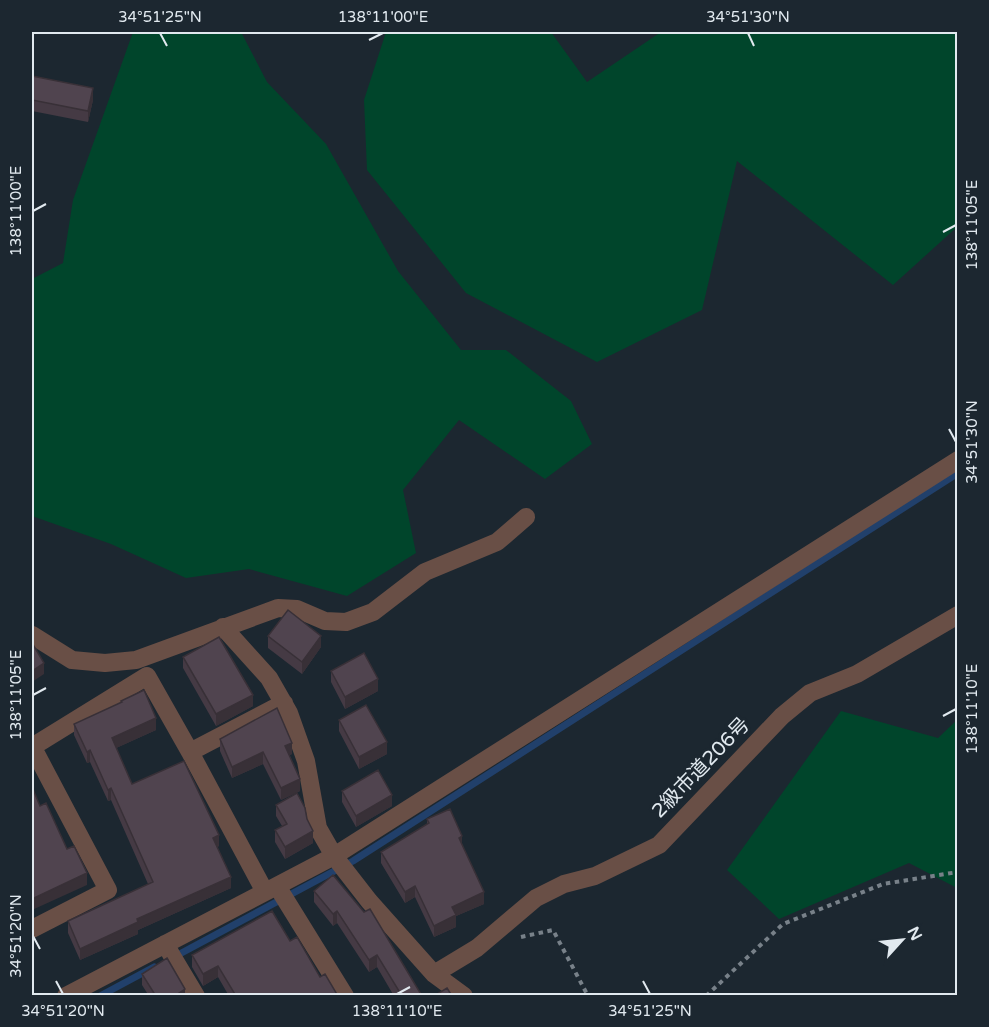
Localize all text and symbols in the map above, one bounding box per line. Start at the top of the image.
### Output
text: 34°51'25"N [118,8,202,26]
text: 138°11'00"E [338,8,428,26]
text: 34°51'30"N [706,8,790,26]
text: 138°11'00"E [7,166,25,256]
text: 138°11'05"E [963,180,981,270]
text: 34°51'30"N [963,400,981,484]
text: 138°11'05"E [7,650,25,740]
text: 138°11'10"E [963,664,981,754]
street label: 2級市道206号 [647,713,755,823]
text: 34°51'20"N [7,894,25,978]
north arrow [872,910,932,970]
text: N [903,923,926,944]
text: 34°51'20"N [21,1002,105,1020]
text: 138°11'10"E [352,1002,442,1020]
text: 34°51'25"N [608,1002,692,1020]

